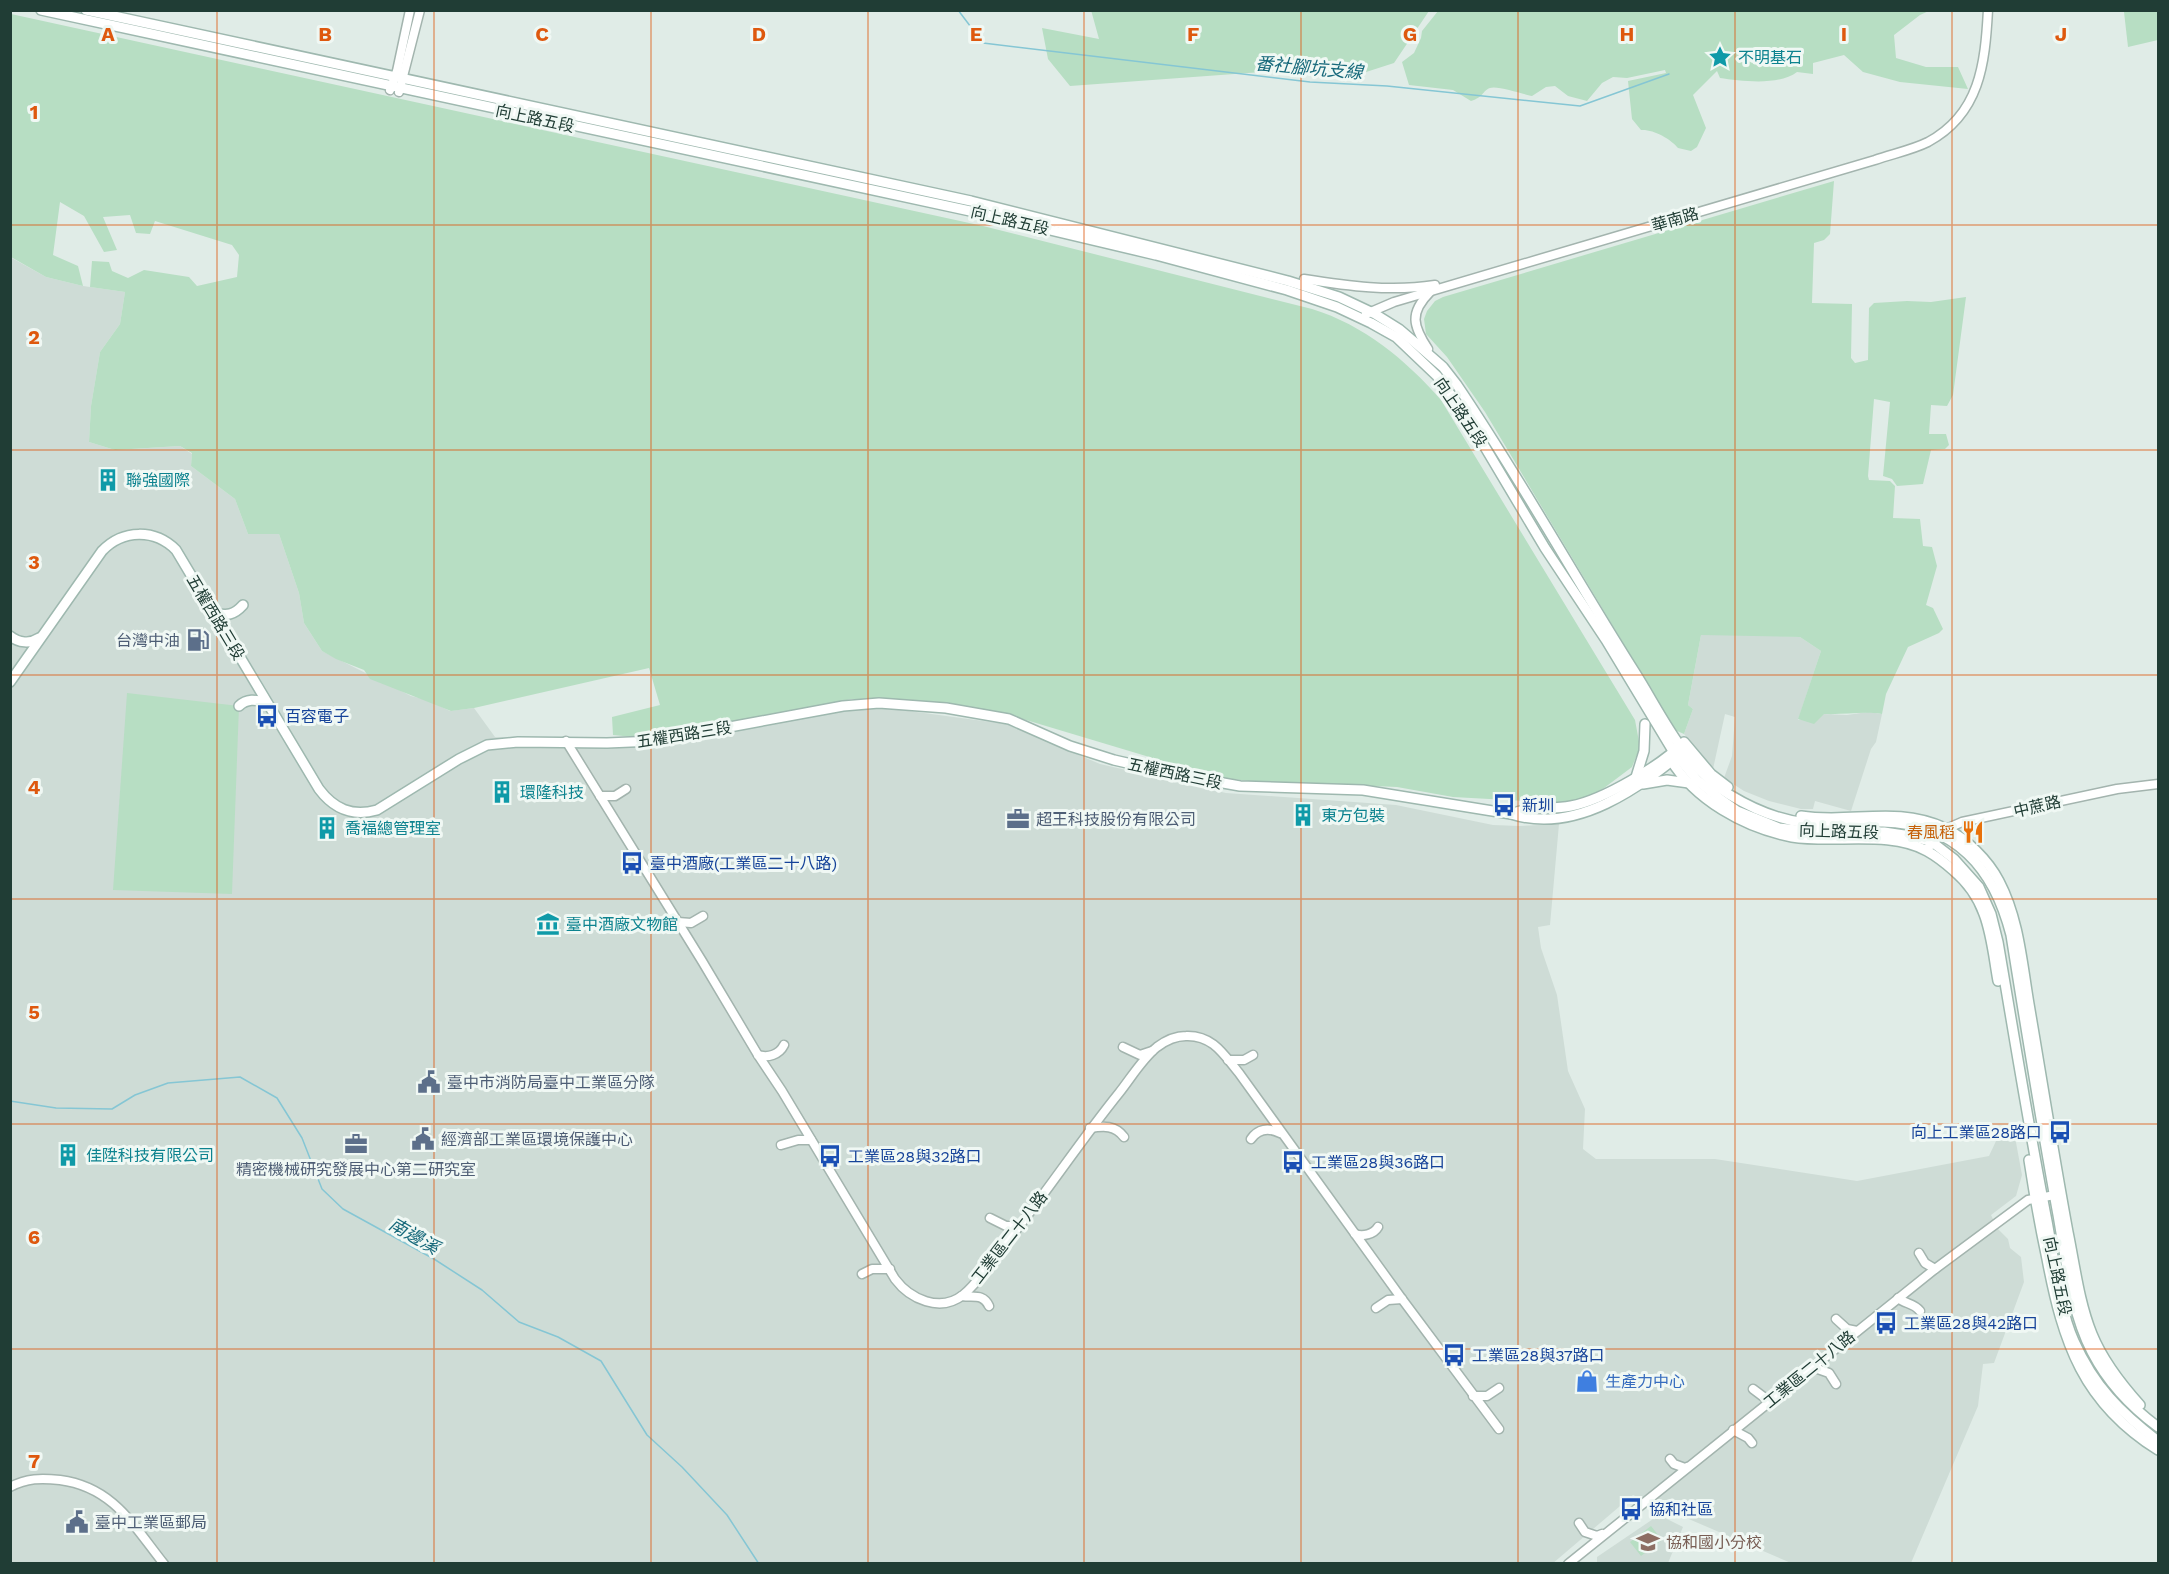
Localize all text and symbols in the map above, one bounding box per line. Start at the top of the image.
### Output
text: A [101,22,115,46]
text: B [318,22,332,46]
text: C [535,22,549,46]
text: D [752,22,766,46]
text: E [970,22,982,46]
text: F [1187,22,1199,46]
text: G [1403,22,1417,46]
text: H [1620,22,1634,46]
text: I [1841,22,1847,46]
text: J [2055,22,2067,46]
place icon: 不明基石 [1707,44,1733,70]
place label: 不明基石 [1738,48,1802,67]
water label: 番社腳坑支線 [1254,52,1366,83]
text: 1 [30,100,38,124]
street label: 向上路五段 [494,101,576,136]
street label: 向上路五段 [969,202,1051,239]
street label: 華南路 [1649,204,1701,235]
text: 2 [28,325,40,349]
street label: 向上路五段 [1430,374,1491,451]
building icon: 聯強國際 [95,467,121,493]
place label: 聯強國際 [126,471,190,490]
text: 3 [28,550,40,574]
street label: 五權西路三段 [183,571,248,663]
fuel station icon: 台灣中油 [185,627,211,653]
place label: 台灣中油 [116,631,180,650]
bus stop icon: 百容電子 [254,703,280,729]
place label: 百容電子 [285,707,349,726]
street label: 五權西路三段 [635,718,733,751]
street label: 五權西路三段 [1126,754,1224,793]
text: 4 [28,775,41,799]
building icon: 環隆科技 [489,779,515,805]
place label: 環隆科技 [520,783,584,802]
bus stop icon: 新圳 [1491,792,1517,818]
street label: 中蔗路 [2012,792,2063,821]
place label: 新圳 [1522,796,1554,815]
building icon: 東方包裝 [1290,802,1316,828]
office icon: 超王科技股份有限公司 [1005,806,1031,832]
place label: 東方包裝 [1321,806,1385,825]
place label: 超王科技股份有限公司 [1036,810,1196,829]
building icon: 喬福總管理室 [314,815,340,841]
place label: 喬福總管理室 [345,819,441,838]
restaurant icon: 春風稻 [1960,819,1986,845]
street label: 向上路五段 [1799,821,1879,842]
place label: 春風稻 [1907,823,1955,842]
bus stop icon: 臺中酒廠(工業區二十八路) [619,850,645,876]
place label: 臺中酒廠(工業區二十八路) [650,854,837,873]
museum icon: 臺中酒廠文物館 [535,911,561,937]
place label: 臺中酒廠文物館 [566,915,678,934]
text: 5 [28,1000,40,1024]
public building icon: 臺中市消防局臺中工業區分隊 [416,1069,442,1095]
place label: 臺中市消防局臺中工業區分隊 [447,1073,655,1092]
bus stop icon: 向上工業區28路口 [2047,1119,2073,1145]
place label: 向上工業區28路口 [1911,1123,2042,1142]
public building icon: 經濟部工業區環境保護中心 [410,1126,436,1152]
place label: 經濟部工業區環境保護中心 [441,1130,633,1149]
office icon: 精密機械研究發展中心第二研究室 [343,1131,369,1157]
building icon: 佳陞科技有限公司 [55,1142,81,1168]
bus stop icon: 工業區28與32路口 [817,1143,843,1169]
place label: 佳陞科技有限公司 [86,1146,214,1165]
place label: 工業區28與32路口 [848,1147,982,1166]
bus stop icon: 工業區28與36路口 [1280,1149,1306,1175]
place label: 工業區28與36路口 [1311,1153,1445,1172]
place label: 精密機械研究發展中心第二研究室 [236,1160,476,1179]
street label: 工業區二十八路 [967,1187,1051,1287]
water label: 南邊溪 [386,1213,445,1260]
text: 6 [28,1225,40,1249]
street label: 向上路五段 [2040,1235,2075,1317]
bus stop icon: 工業區28與42路口 [1873,1310,1899,1336]
place label: 工業區28與42路口 [1904,1314,2038,1333]
street label: 工業區二十八路 [1760,1327,1859,1412]
bus stop icon: 工業區28與37路口 [1441,1342,1467,1368]
place label: 工業區28與37路口 [1472,1346,1605,1365]
shop icon: 生產力中心 [1574,1368,1600,1394]
place label: 生產力中心 [1605,1372,1685,1391]
text: 7 [28,1449,40,1473]
bus stop icon: 協和社區 [1618,1496,1644,1522]
place label: 協和社區 [1649,1500,1713,1519]
public building icon: 臺中工業區郵局 [64,1509,90,1535]
place label: 臺中工業區郵局 [95,1513,207,1532]
school or university icon: 協和國小分校 [1635,1529,1661,1555]
place label: 協和國小分校 [1666,1533,1762,1552]

